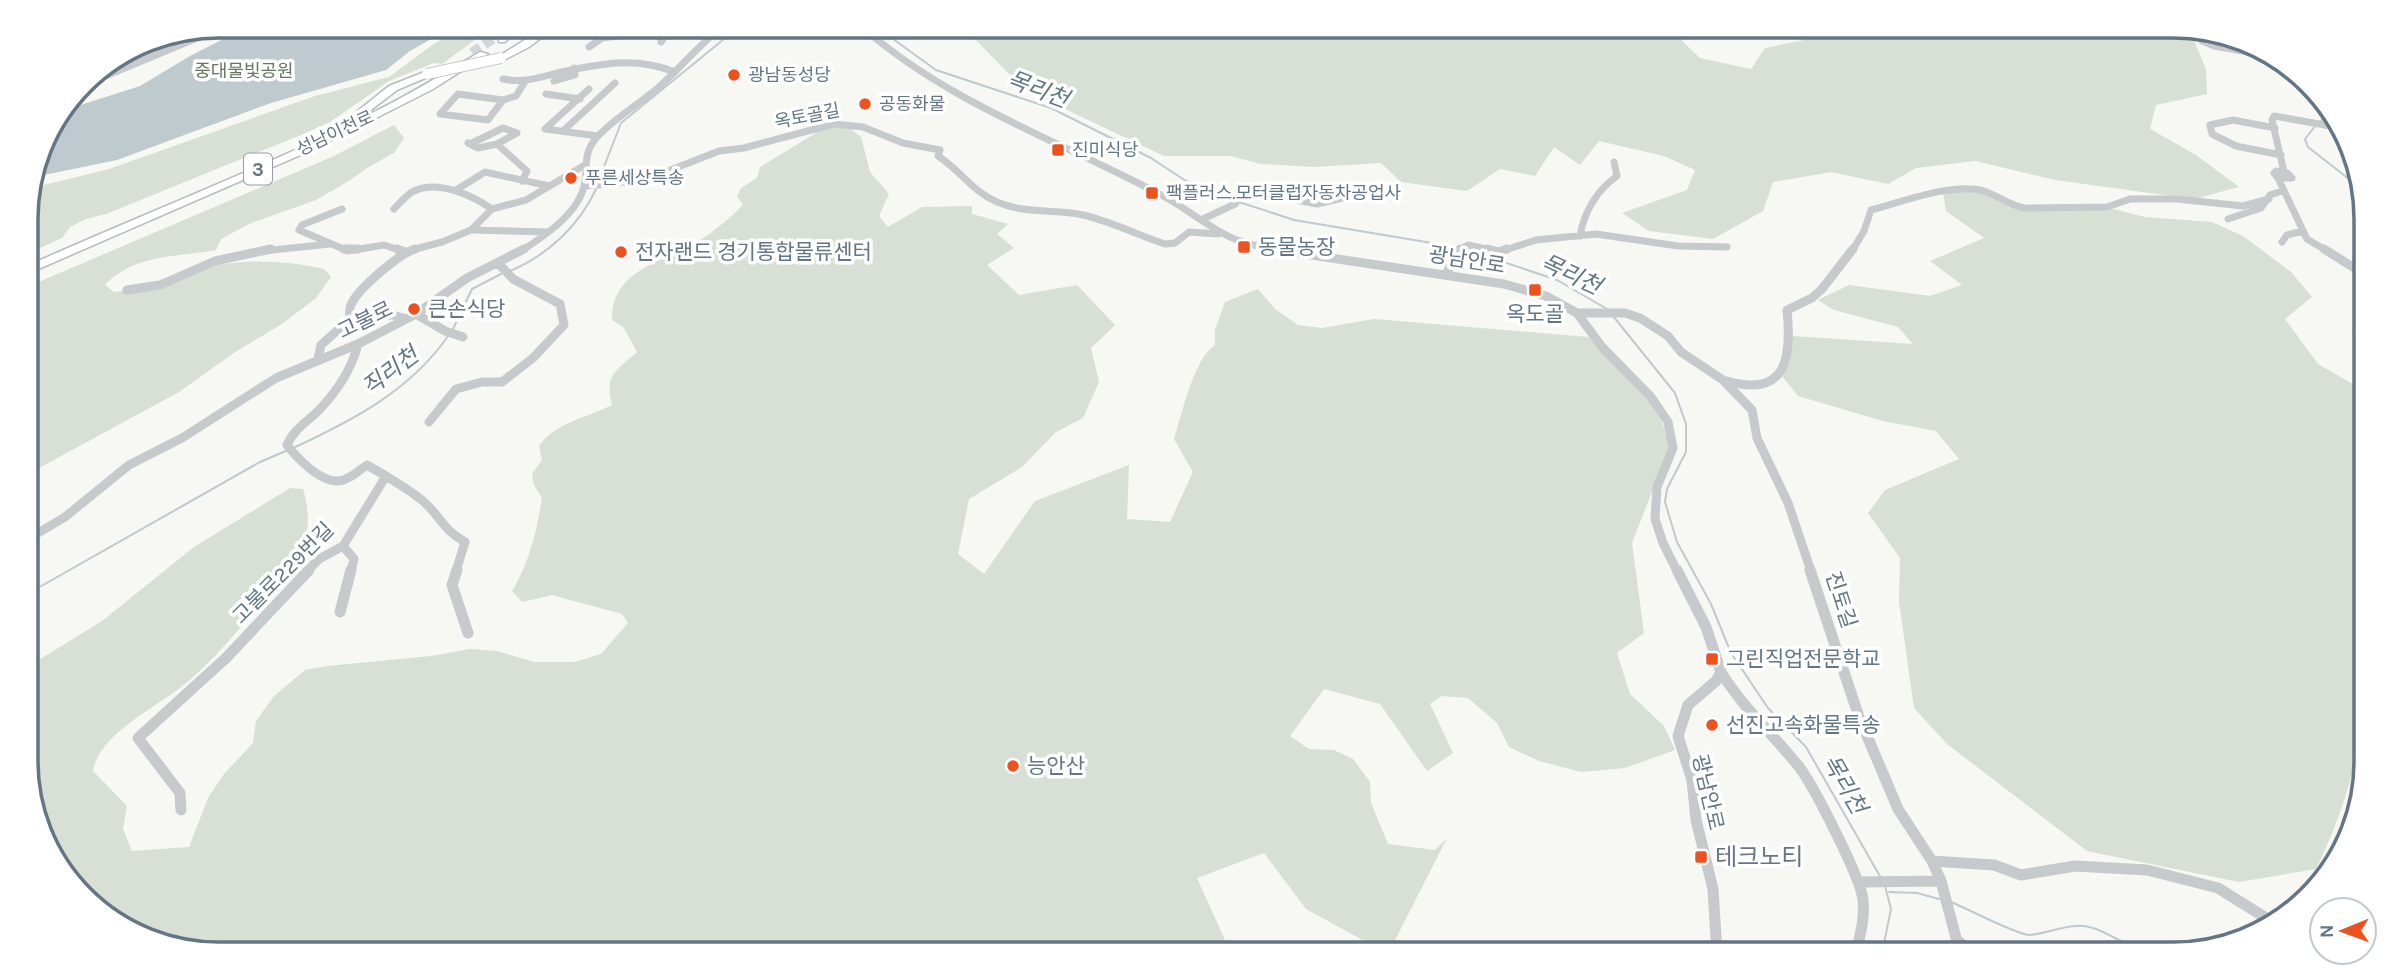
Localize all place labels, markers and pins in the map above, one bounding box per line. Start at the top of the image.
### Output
place label: 광남동성당 [748,64,831,86]
marker: 광남동성당 [726,67,742,83]
place label: 공동화물 [879,93,945,115]
marker: 공동화물 [857,96,873,112]
place label: 진미식당 [1072,139,1138,161]
marker: 진미식당 [1050,142,1066,158]
place label: 푸른세상특송 [585,167,684,189]
marker: 푸른세상특송 [563,170,579,186]
place label: 팩플러스.모터클럽자동차공업사 [1166,182,1401,204]
marker: 팩플러스.모터클럽자동차공업사 [1144,185,1160,201]
place label: 동물농장 [1258,235,1335,259]
marker: 동물농장 [1236,239,1252,255]
place label: 전자랜드 경기통합물류센터 [635,240,872,264]
marker: 전자랜드 경기통합물류센터 [613,244,629,260]
marker: 옥도골 [1527,282,1543,298]
place label: 큰손식당 [428,297,505,321]
marker: 큰손식당 [406,301,422,317]
place label: 옥도골 [1506,302,1564,326]
place label: 그린직업전문학교 [1726,647,1881,671]
marker: 그린직업전문학교 [1704,651,1720,667]
place label: 선진고속화물특송 [1726,713,1881,737]
marker: 선진고속화물특송 [1704,717,1720,733]
place label: 능안산 [1027,754,1085,778]
marker: 능안산 [1005,758,1021,774]
place label: 테크노티 [1715,843,1803,871]
marker: 테크노티 [1693,849,1709,865]

